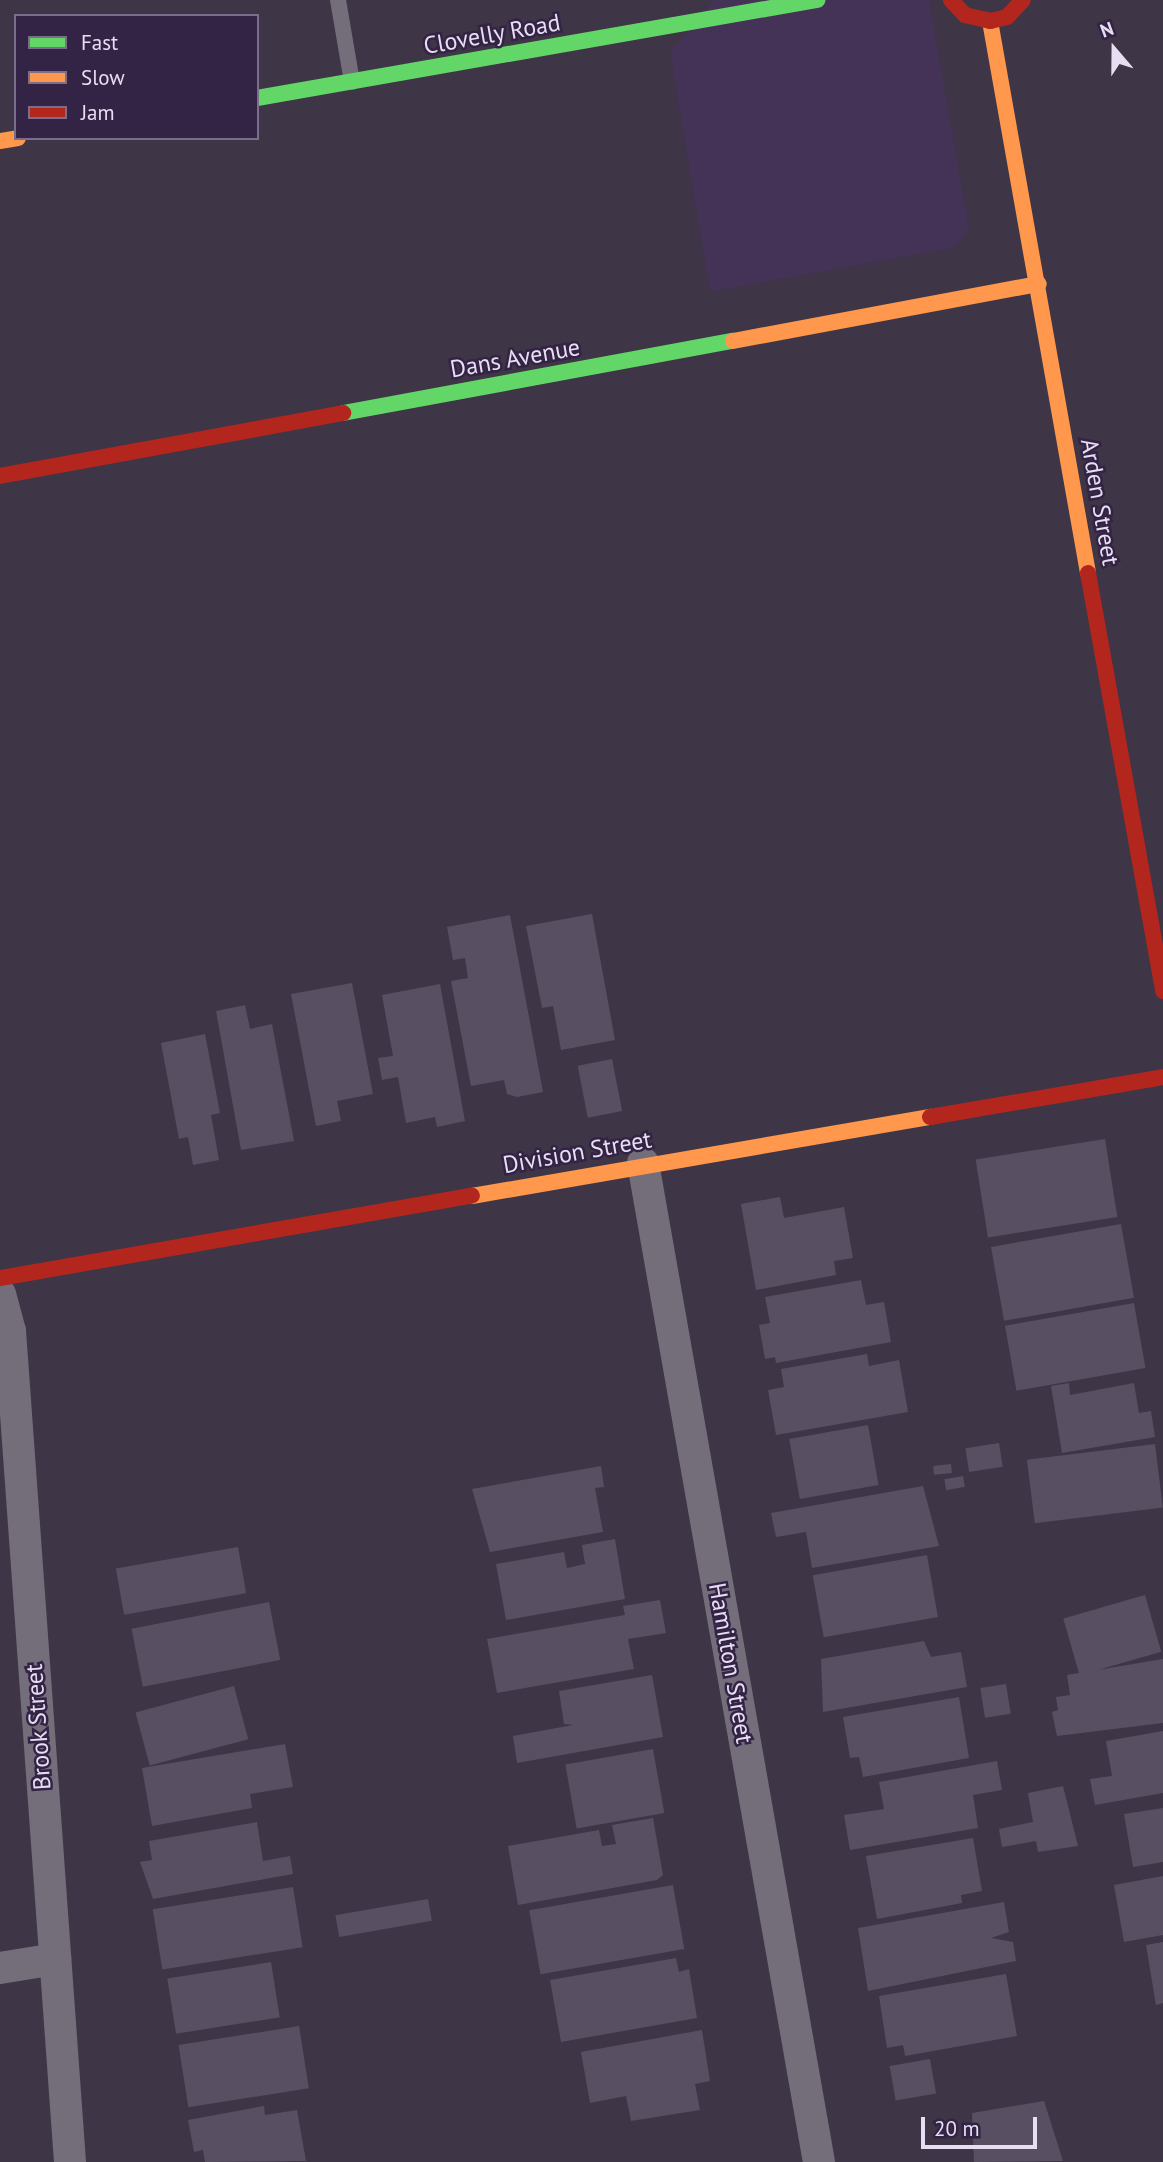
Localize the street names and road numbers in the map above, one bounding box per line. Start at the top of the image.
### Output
street label: Clovelly Road [421,8,563,60]
street label: Dans Avenue [447,332,583,384]
street label: Arden Street [1075,436,1125,568]
street label: Division Street [500,1125,654,1179]
street label: Hamilton Street [703,1580,759,1746]
street label: Brook Street [19,1663,57,1791]

